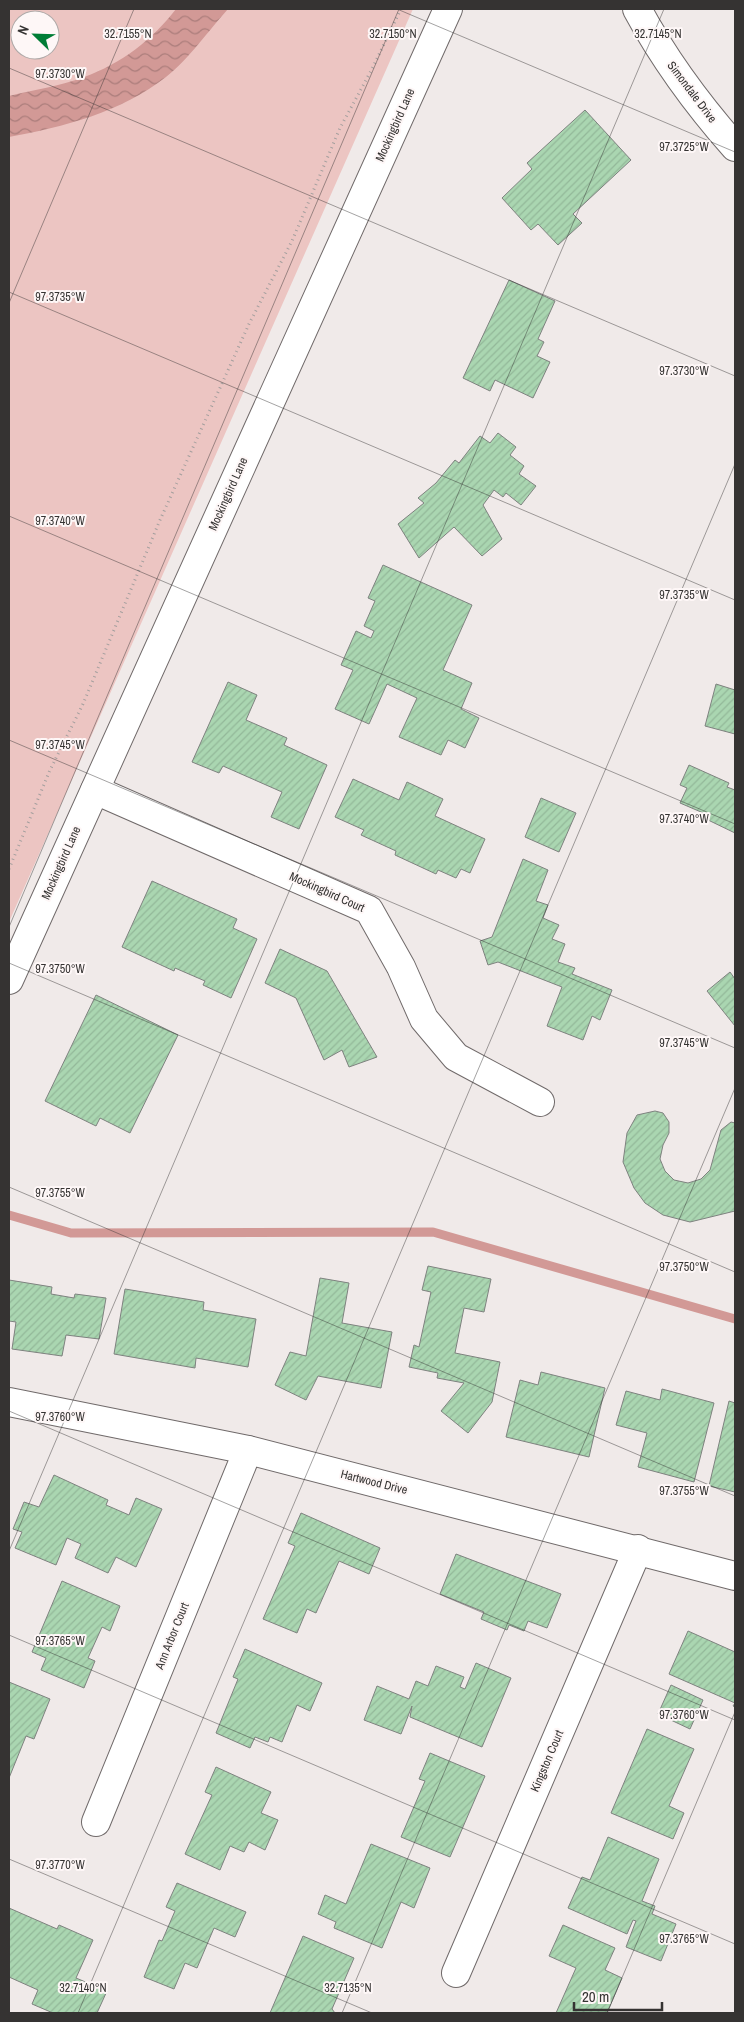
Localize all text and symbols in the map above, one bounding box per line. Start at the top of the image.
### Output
north arrow [10,10,60,60]
text: N [13,23,33,37]
text: 32.7155°N [104,26,152,42]
text: 32.7150°N [369,26,417,42]
text: 32.7145°N [634,26,682,42]
street label: Simondale Drive [664,58,720,126]
text: 97.3730°W [35,66,86,82]
street label: Mockingbird Lane [372,86,418,164]
text: 97.3725°W [659,139,710,155]
text: 97.3735°W [35,289,86,305]
text: 97.3730°W [659,363,710,379]
street label: Mockingbird Lane [205,455,251,533]
text: 97.3740°W [35,513,86,529]
text: 97.3735°W [659,587,710,603]
text: 97.3745°W [35,737,86,753]
text: 97.3740°W [659,811,710,827]
street label: Mockingbird Lane [38,824,84,902]
street label: Mockingbird Court [287,868,367,916]
text: 97.3750°W [35,961,86,977]
text: 97.3745°W [659,1035,710,1051]
text: 97.3755°W [35,1185,86,1201]
text: 97.3750°W [659,1259,710,1275]
text: 97.3760°W [35,1409,86,1425]
street label: Hartwood Drive [339,1466,409,1498]
text: 97.3755°W [659,1483,710,1499]
street label: Ann Arbor Court [151,1600,193,1673]
text: 97.3765°W [35,1633,86,1649]
text: 97.3760°W [659,1707,710,1723]
street label: Kingston Court [527,1727,567,1794]
text: 97.3770°W [35,1857,86,1873]
text: 97.3765°W [659,1931,710,1947]
text: 32.7140°N [59,1980,107,1996]
text: 32.7135°N [324,1980,372,1996]
scale bar [574,1980,662,2012]
text: 20 m [582,1986,609,2007]

